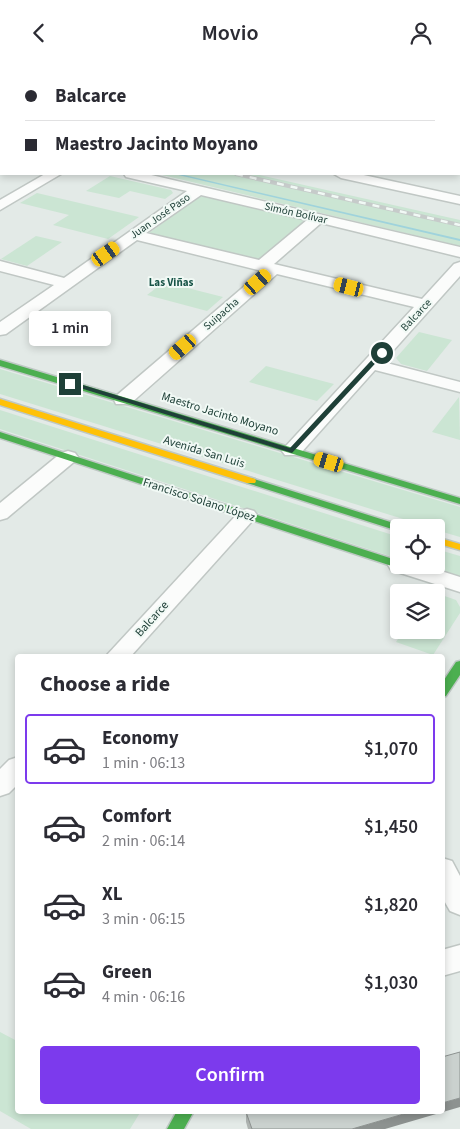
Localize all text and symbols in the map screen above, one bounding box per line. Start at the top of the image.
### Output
text: Movio [201,17,259,49]
icon: back [25,19,53,47]
icon: person [407,19,435,47]
text: Balcarce [55,83,126,110]
text: Maestro Jacinto Moyano [55,131,258,158]
street label: Juan José Paso [127,190,193,242]
street label: Simón Bolívar [263,198,329,228]
car [89,239,122,269]
car [241,266,274,298]
district label: Las Viñas [149,275,193,290]
car [332,276,365,298]
street label: Suipacha [200,294,242,334]
street label: Balcarce [397,295,435,334]
callout: 1 min [29,311,111,347]
text: 1 min [51,317,89,339]
car [166,331,199,363]
route start [371,342,393,364]
route end [59,373,81,395]
street label: Maestro Jacinto Moyano [159,388,281,440]
street label: Avenida San Luis [161,432,247,472]
car [312,450,345,474]
street label: Francisco Solano López [141,474,257,526]
map controls [390,519,445,639]
button: locate [390,519,445,574]
button: layers [390,584,445,639]
street label: Balcarce [131,597,173,641]
text: Choose a ride [40,668,170,700]
text: Economy [102,725,179,752]
icon: car [42,727,87,772]
text: $1,070 [364,736,418,763]
text: 1 min · 06:13 [102,752,185,774]
text: Comfort [102,803,172,830]
icon: car [42,805,87,850]
text: $1,450 [364,814,418,841]
text: 2 min · 06:14 [102,830,185,852]
text: XL [102,881,123,908]
icon: car [42,883,87,928]
text: $1,820 [364,892,418,919]
text: 3 min · 06:15 [102,908,185,930]
text: Green [102,959,152,986]
icon: car [42,961,87,1006]
text: $1,030 [364,970,418,997]
text: 4 min · 06:16 [102,986,185,1008]
button: Confirm [40,1046,420,1104]

